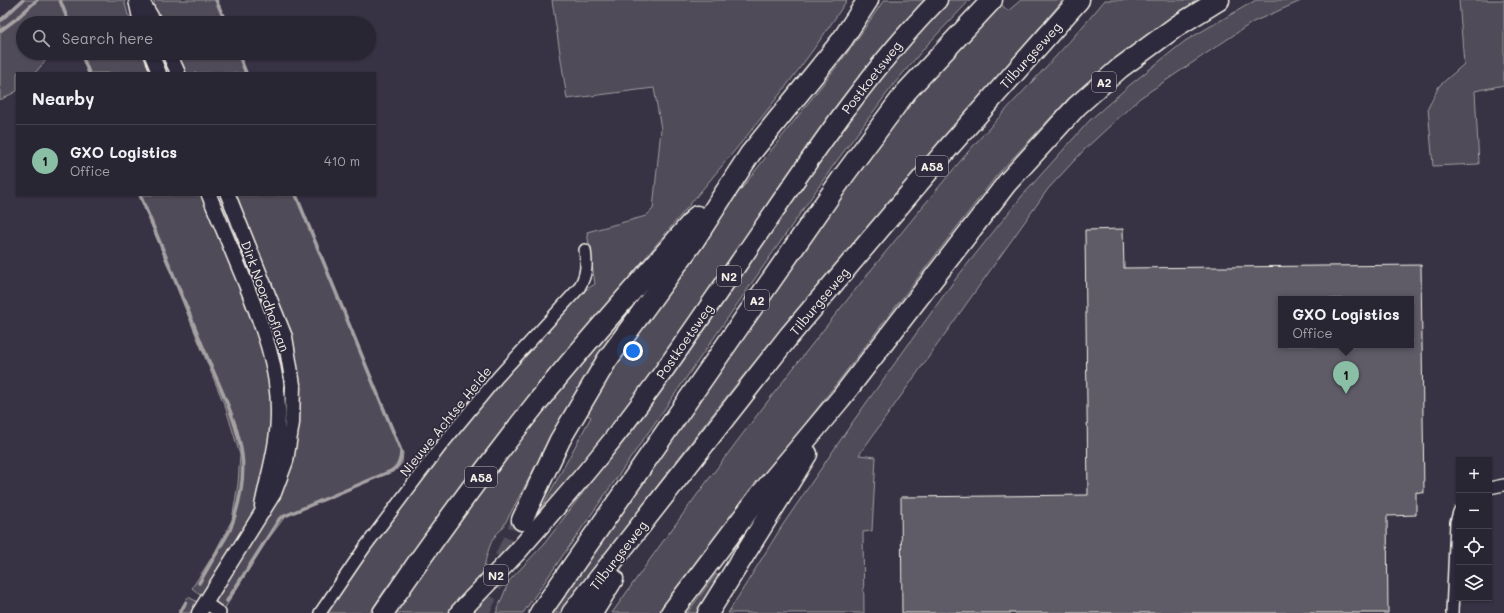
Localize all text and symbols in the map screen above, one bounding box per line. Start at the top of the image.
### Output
search box [16,16,376,60]
street label: Tilburgseweg [996,18,1064,92]
icon: search [30,27,52,49]
text: Search here [62,28,153,48]
street label: Postkoetsweg [837,37,905,117]
road number: A2 [1092,72,1116,92]
text: Nearby [32,87,94,109]
text: GXO Logistics [70,142,177,162]
text: 1 [42,152,48,169]
text: 410 m [324,152,360,169]
road number: A58 [916,156,948,176]
text: Office [70,162,110,179]
street label: Dirk Noordhoflaan [238,238,294,354]
street label: Tilburgseweg [785,263,853,339]
road number: N2 [717,266,741,286]
road number: A2 [745,290,769,310]
popup [1278,296,1414,348]
street label: Postkoetsweg [652,300,716,382]
text: GXO Logistics [1292,304,1400,324]
text: Office [1292,324,1333,341]
your location [623,341,643,361]
pin: 1 [1333,361,1359,394]
street label: Nieuwe Achtse Heide [395,362,495,480]
map controls [1456,457,1492,601]
button: + [1456,457,1492,493]
road number: A58 [465,467,497,487]
button: − [1456,493,1492,529]
street label: Tilburgseweg [585,517,651,593]
button: locate [1456,529,1492,565]
road number: N2 [484,565,508,585]
button: layers [1456,565,1492,601]

